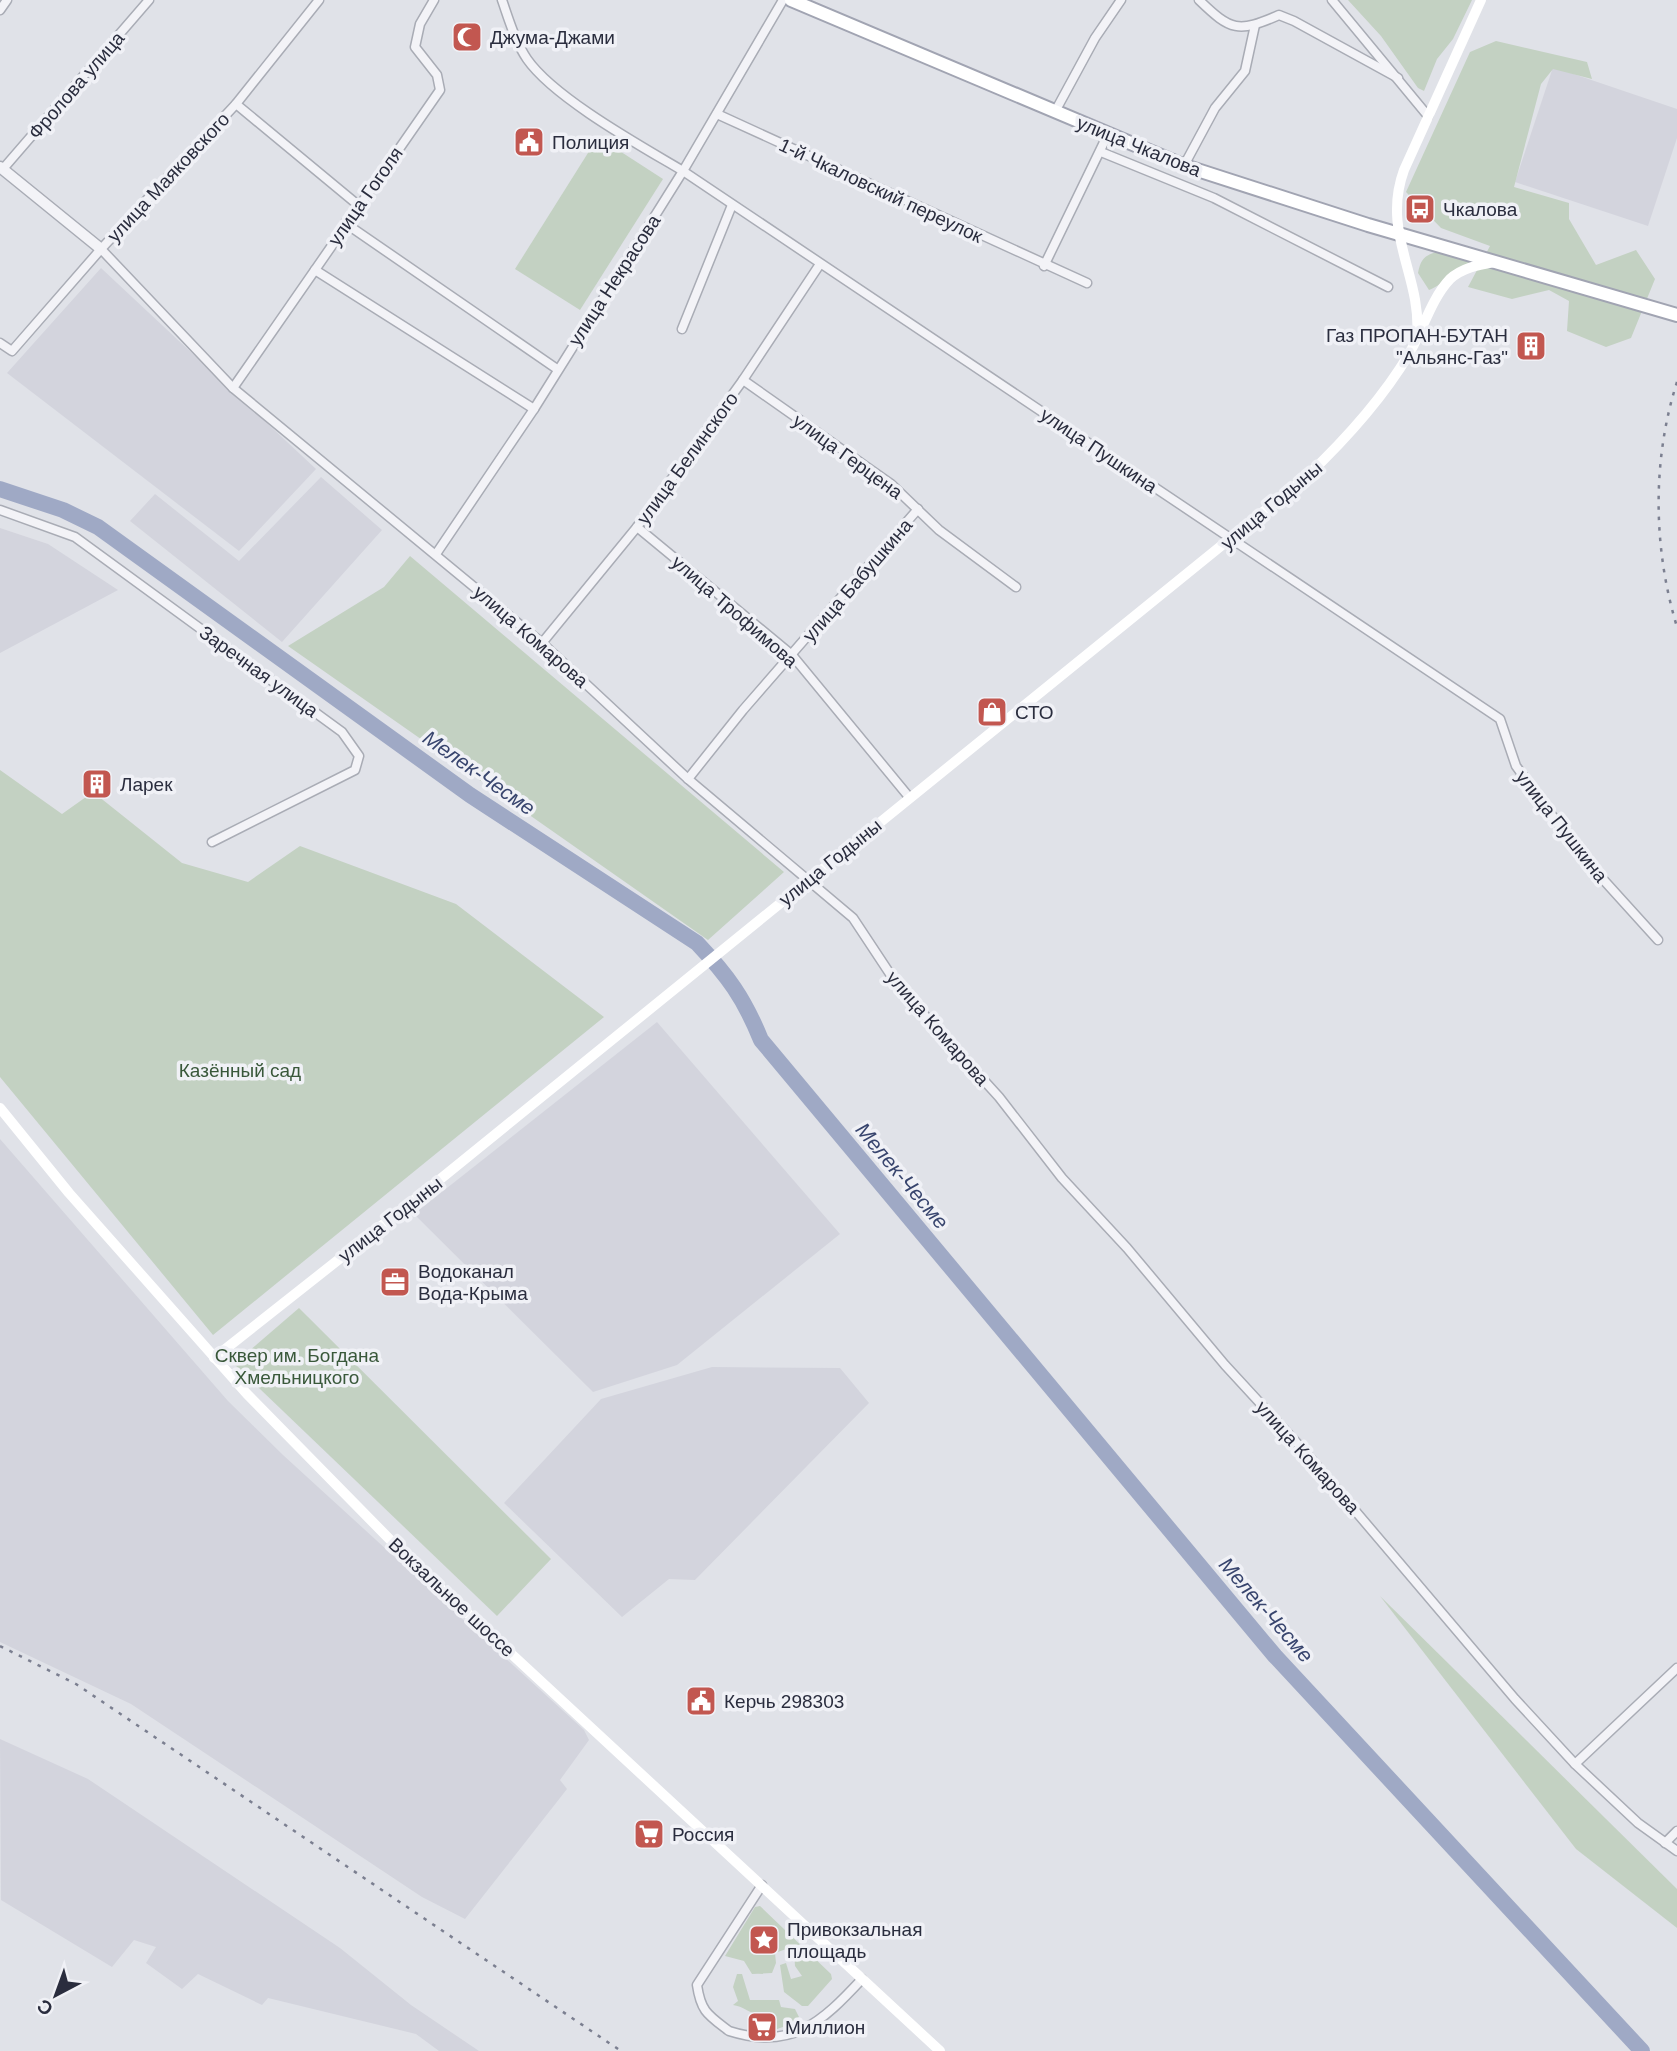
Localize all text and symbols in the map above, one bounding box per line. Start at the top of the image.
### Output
mosque icon: Джума-Джами [450,20,484,54]
street label: Фролова улица [24,27,129,143]
place label: Джума-Джами [490,27,615,48]
street label: улица Маяковского [103,108,234,246]
street label: улица Чкалова [1074,112,1204,181]
public building icon: Полиция [512,125,546,159]
place label: Полиция [552,132,629,153]
street label: 1-й Чкаловский переулок [776,134,986,247]
street label: улица Гоголя [324,143,407,249]
bus stop icon: Чкалова [1403,192,1437,226]
place label: Чкалова [1443,199,1518,220]
street label: улица Некрасова [564,210,665,350]
place label: Газ ПРОПАН-БУТАН "Альянс-Газ" [1326,325,1508,368]
building icon: Газ ПРОПАН-БУТАН "Альянс-Газ" [1514,329,1548,363]
street label: улица Белинского [633,388,742,528]
street label: улица Пушкина [1037,404,1161,497]
street label: улица Герцена [789,410,907,503]
street label: улица Годыны [1216,457,1326,554]
street label: улица Бабушкина [798,514,917,646]
street label: улица Трофимова [668,551,802,672]
street label: улица Комарова [469,581,592,692]
street label: Заречная улица [195,621,322,722]
shop icon: СТО [975,695,1009,729]
place label: СТО [1015,702,1054,723]
water label: Мелек-Чесме [419,726,540,820]
street label: улица Пушкина [1511,766,1612,887]
building icon: Ларек [80,767,114,801]
place label: Ларек [120,774,173,795]
street label: улица Годыны [775,815,886,910]
street label: улица Комарова [882,967,993,1090]
park label: Казённый сад [179,1060,301,1081]
water label: Мелек-Чесме [851,1118,953,1233]
street label: улица Годыны [334,1172,446,1266]
place label: Водоканал Вода-Крыма [418,1261,528,1304]
office icon: Водоканал Вода-Крыма [378,1265,412,1299]
park label: Сквер им. Богдана Хмельницкого [215,1345,380,1388]
street label: улица Комарова [1252,1397,1364,1518]
street label: Вокзальное шоссе [384,1534,519,1661]
water label: Мелек-Чесме [1215,1553,1318,1667]
public building icon: Керчь 298303 [684,1684,718,1718]
place label: Керчь 298303 [724,1691,844,1712]
supermarket icon: Россия [632,1817,666,1851]
place label: Россия [672,1824,734,1845]
place label: Привокзальная площадь [787,1919,922,1962]
place icon: Привокзальная площадь [747,1923,781,1957]
north arrow [21,1960,91,2030]
text: С [33,1995,57,2020]
supermarket icon: Миллион [745,2010,779,2044]
place label: Миллион [785,2017,865,2038]

